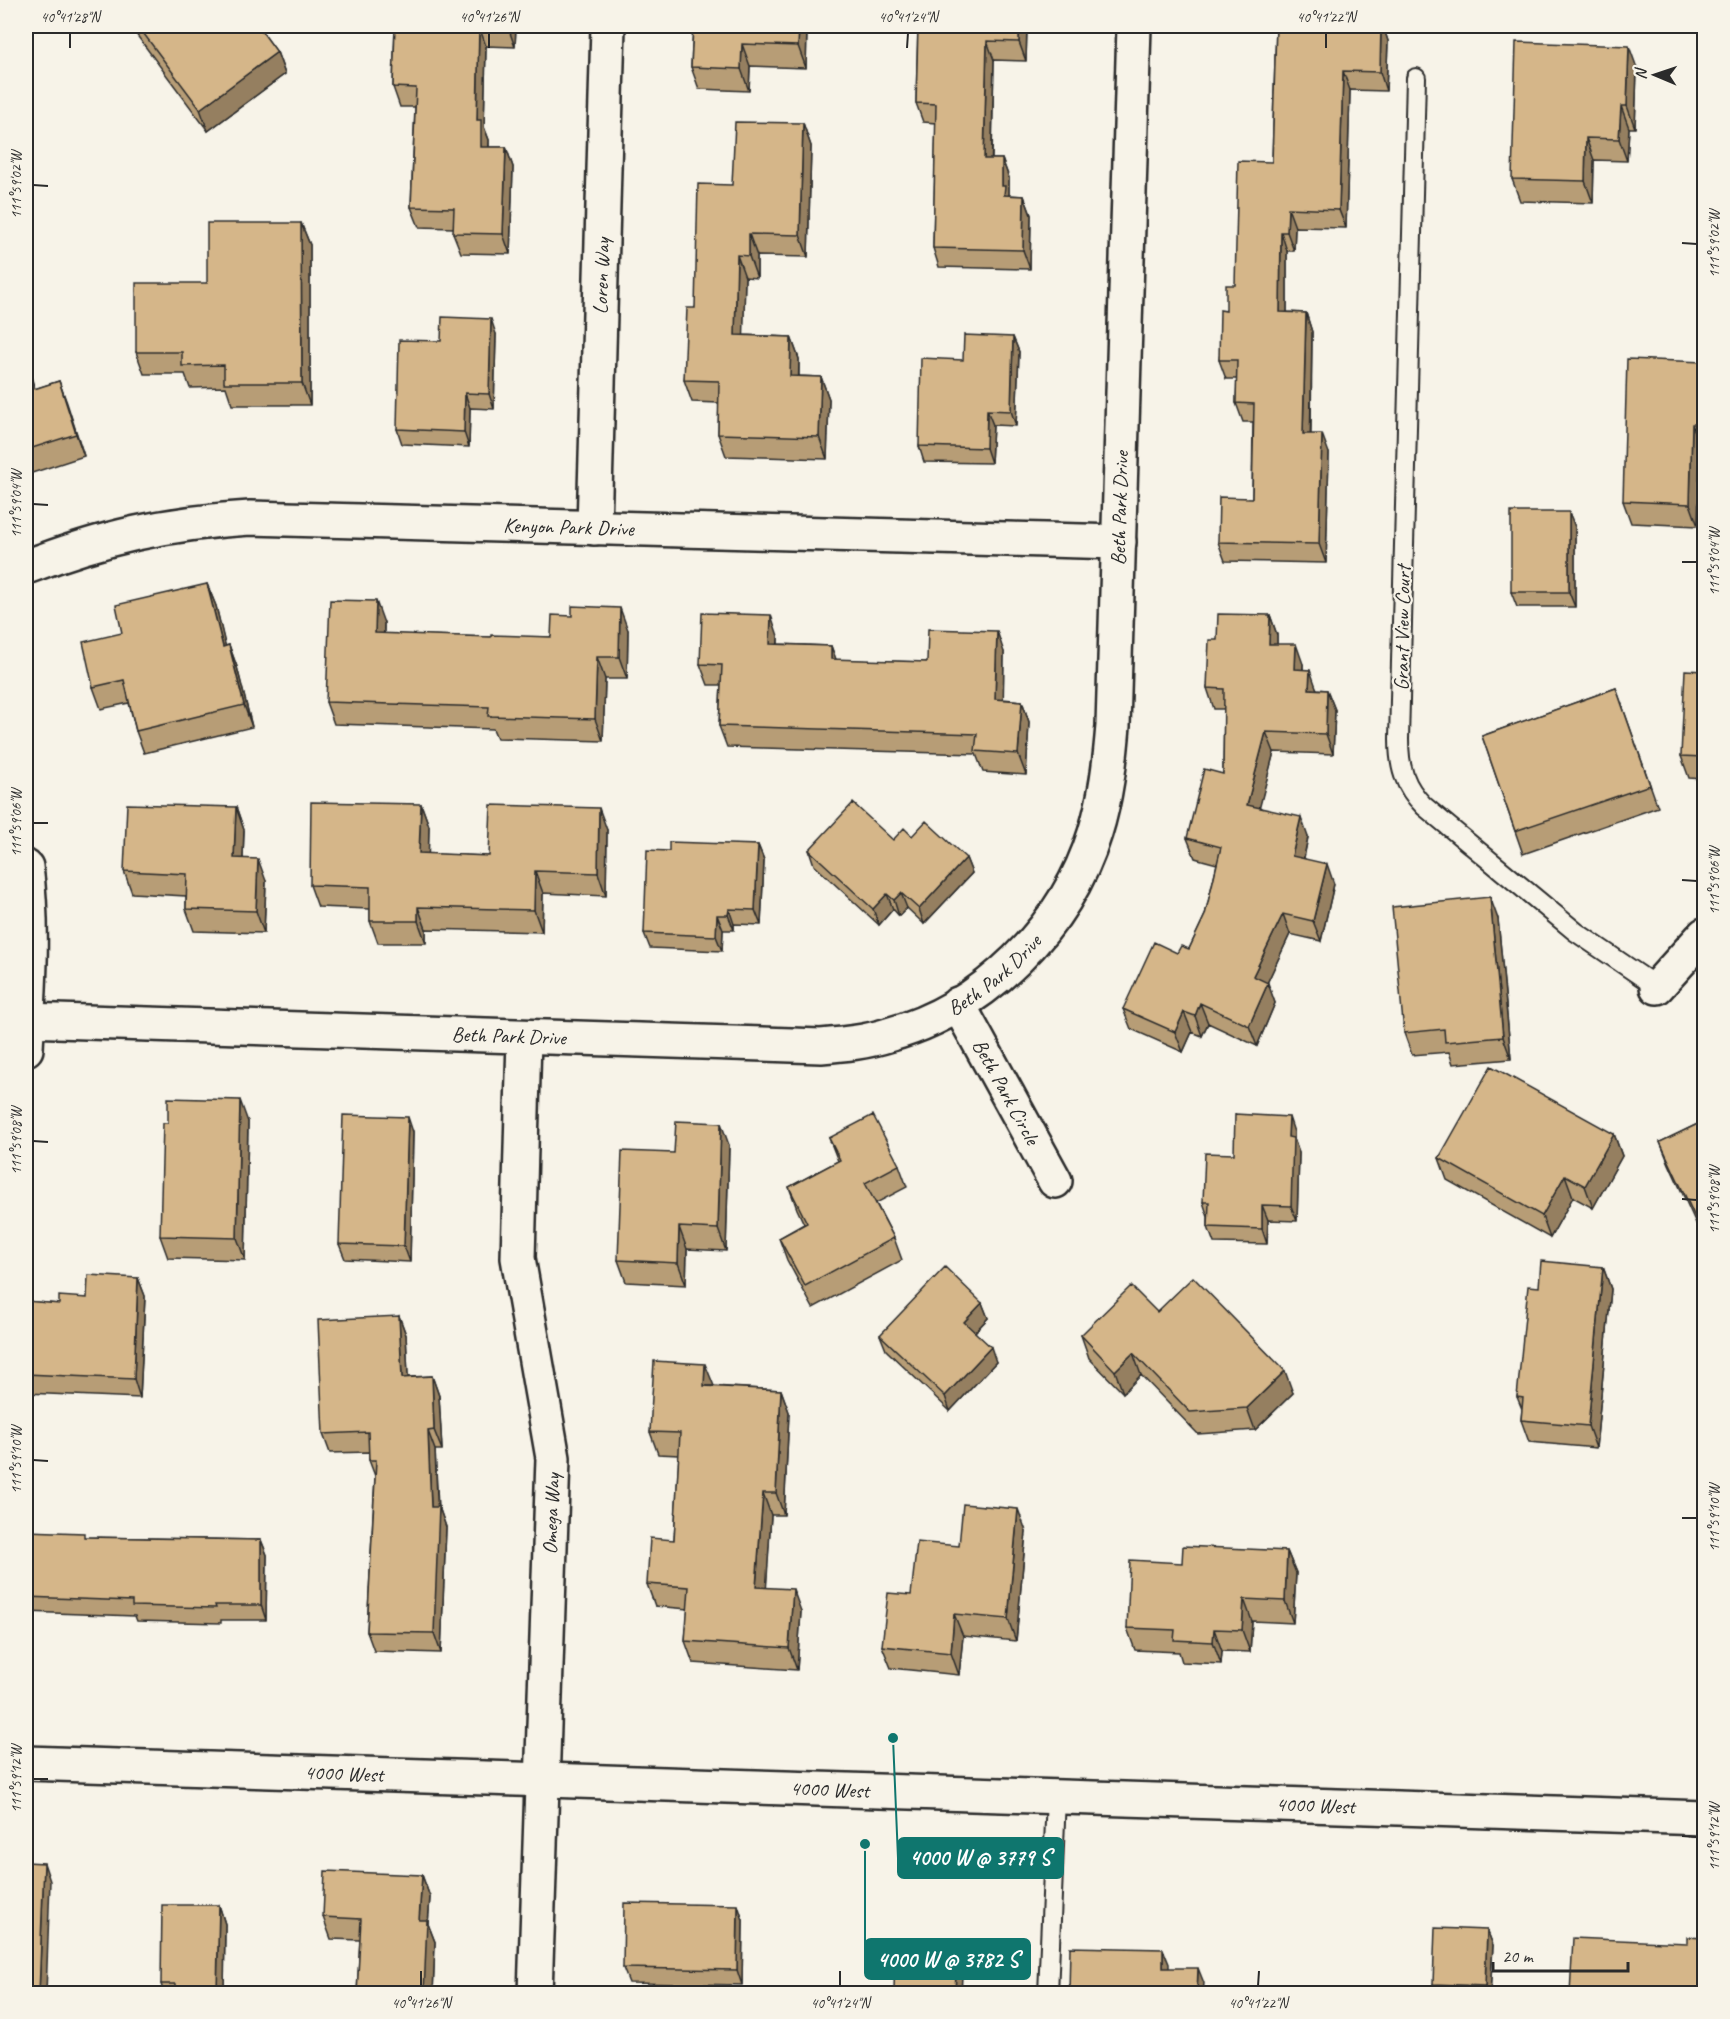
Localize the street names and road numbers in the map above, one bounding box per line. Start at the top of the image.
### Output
street label: Loren Way [587,236,615,315]
street label: Beth Park Drive [1105,449,1134,566]
street label: Kenyon Park Drive [503,512,635,542]
street label: Grant View Court [1388,562,1416,691]
street label: Beth Park Drive [943,927,1048,1021]
street label: Beth Park Drive [451,1021,568,1051]
street label: Beth Park Circle [967,1034,1047,1151]
street label: Omega Way [537,1471,565,1555]
street label: 4000 West [304,1759,386,1788]
street label: 4000 West [790,1775,872,1804]
street label: 4000 West [1275,1791,1357,1820]

